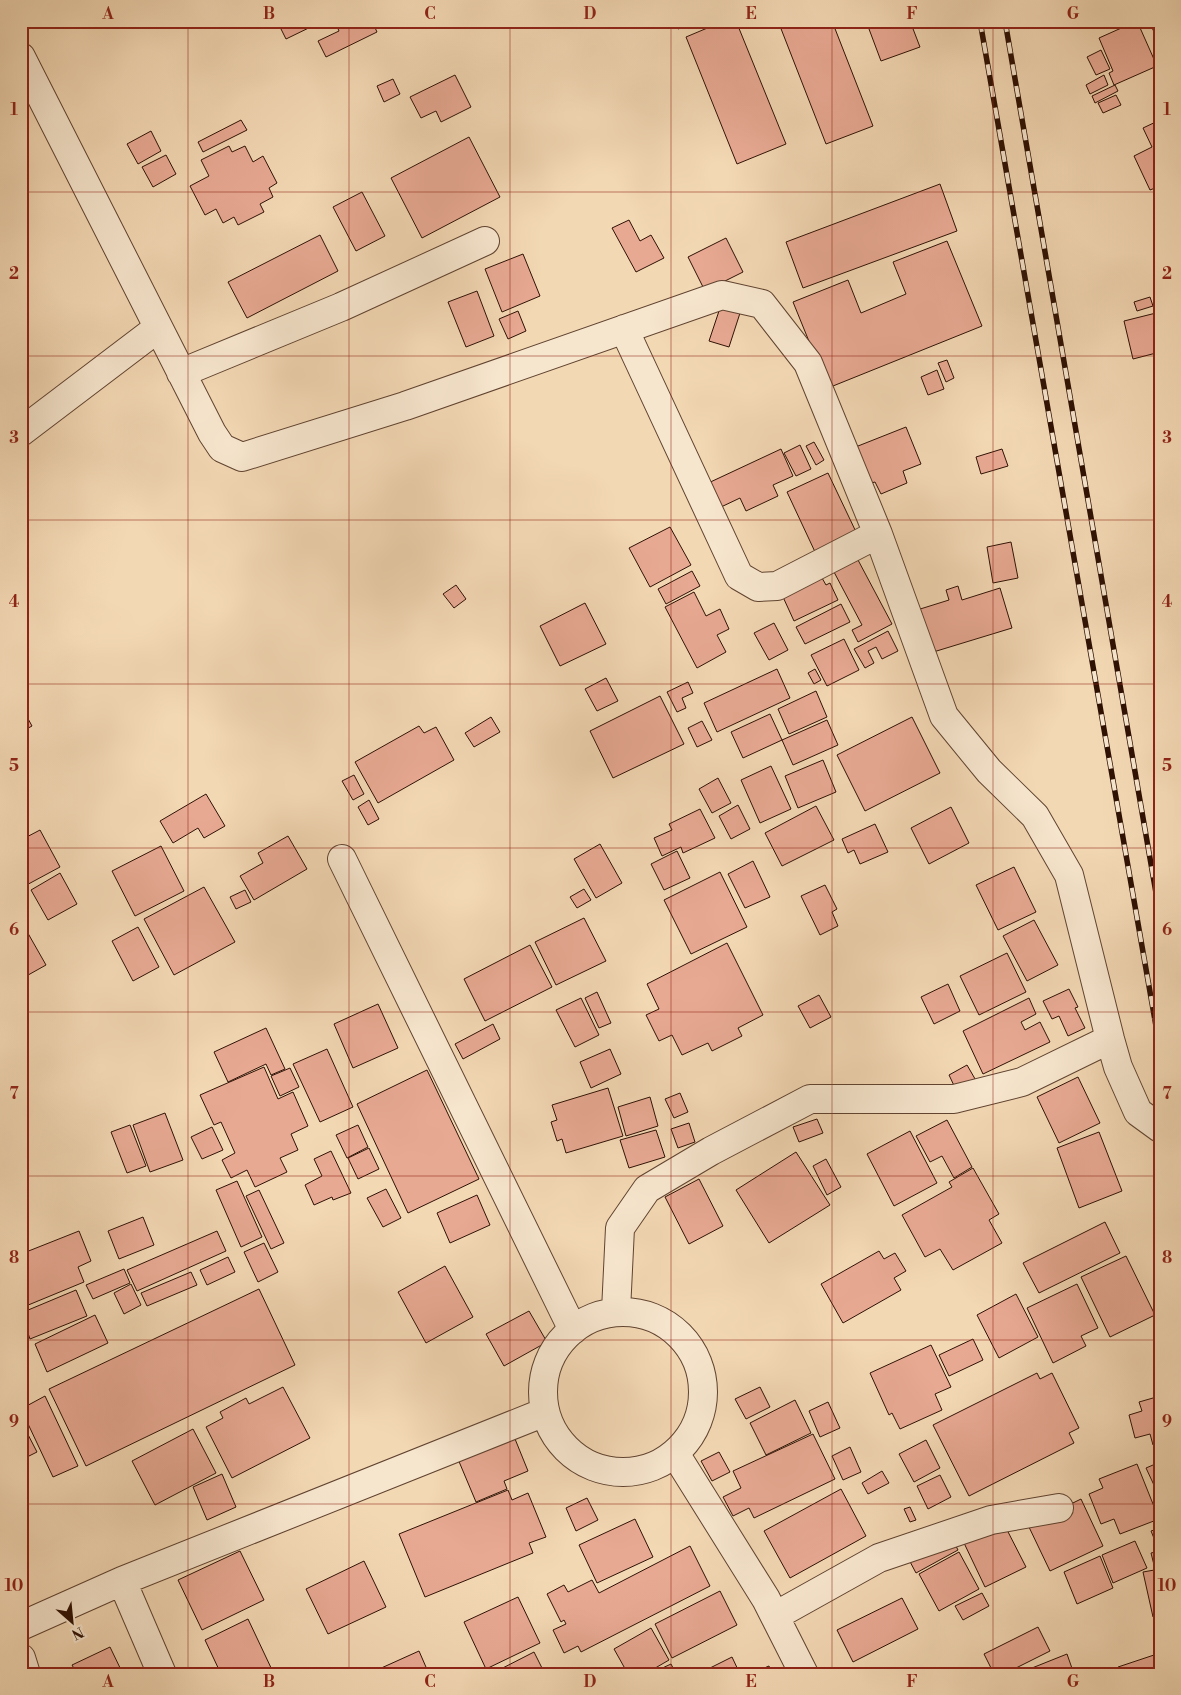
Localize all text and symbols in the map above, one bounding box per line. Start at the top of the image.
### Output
text: A [101,4,114,24]
text: B [263,4,275,24]
text: C [424,4,436,24]
text: D [584,4,597,24]
text: E [745,4,757,24]
text: F [906,4,918,24]
text: G [1067,4,1080,24]
text: 1 [10,100,18,120]
text: 1 [1163,100,1171,120]
text: 2 [9,264,19,284]
text: 2 [1162,264,1172,284]
text: 3 [9,428,19,448]
text: 3 [1162,428,1172,448]
text: 4 [9,592,20,612]
text: 4 [1162,592,1173,612]
text: 5 [9,756,19,776]
text: 5 [1162,756,1172,776]
text: 6 [9,920,19,940]
text: 6 [1162,920,1172,940]
text: 7 [9,1084,19,1104]
text: 7 [1162,1084,1172,1104]
text: 8 [9,1248,19,1268]
text: 8 [1162,1248,1172,1268]
text: 9 [9,1412,19,1432]
text: 9 [1162,1412,1172,1432]
text: 10 [5,1576,23,1596]
text: 10 [1158,1576,1176,1596]
north arrow [48,1598,98,1648]
text: N [68,1622,86,1643]
text: A [101,1672,114,1692]
text: B [263,1672,275,1692]
text: C [424,1672,436,1692]
text: D [584,1672,597,1692]
text: E [745,1672,757,1692]
text: F [906,1672,918,1692]
text: G [1067,1672,1080,1692]

